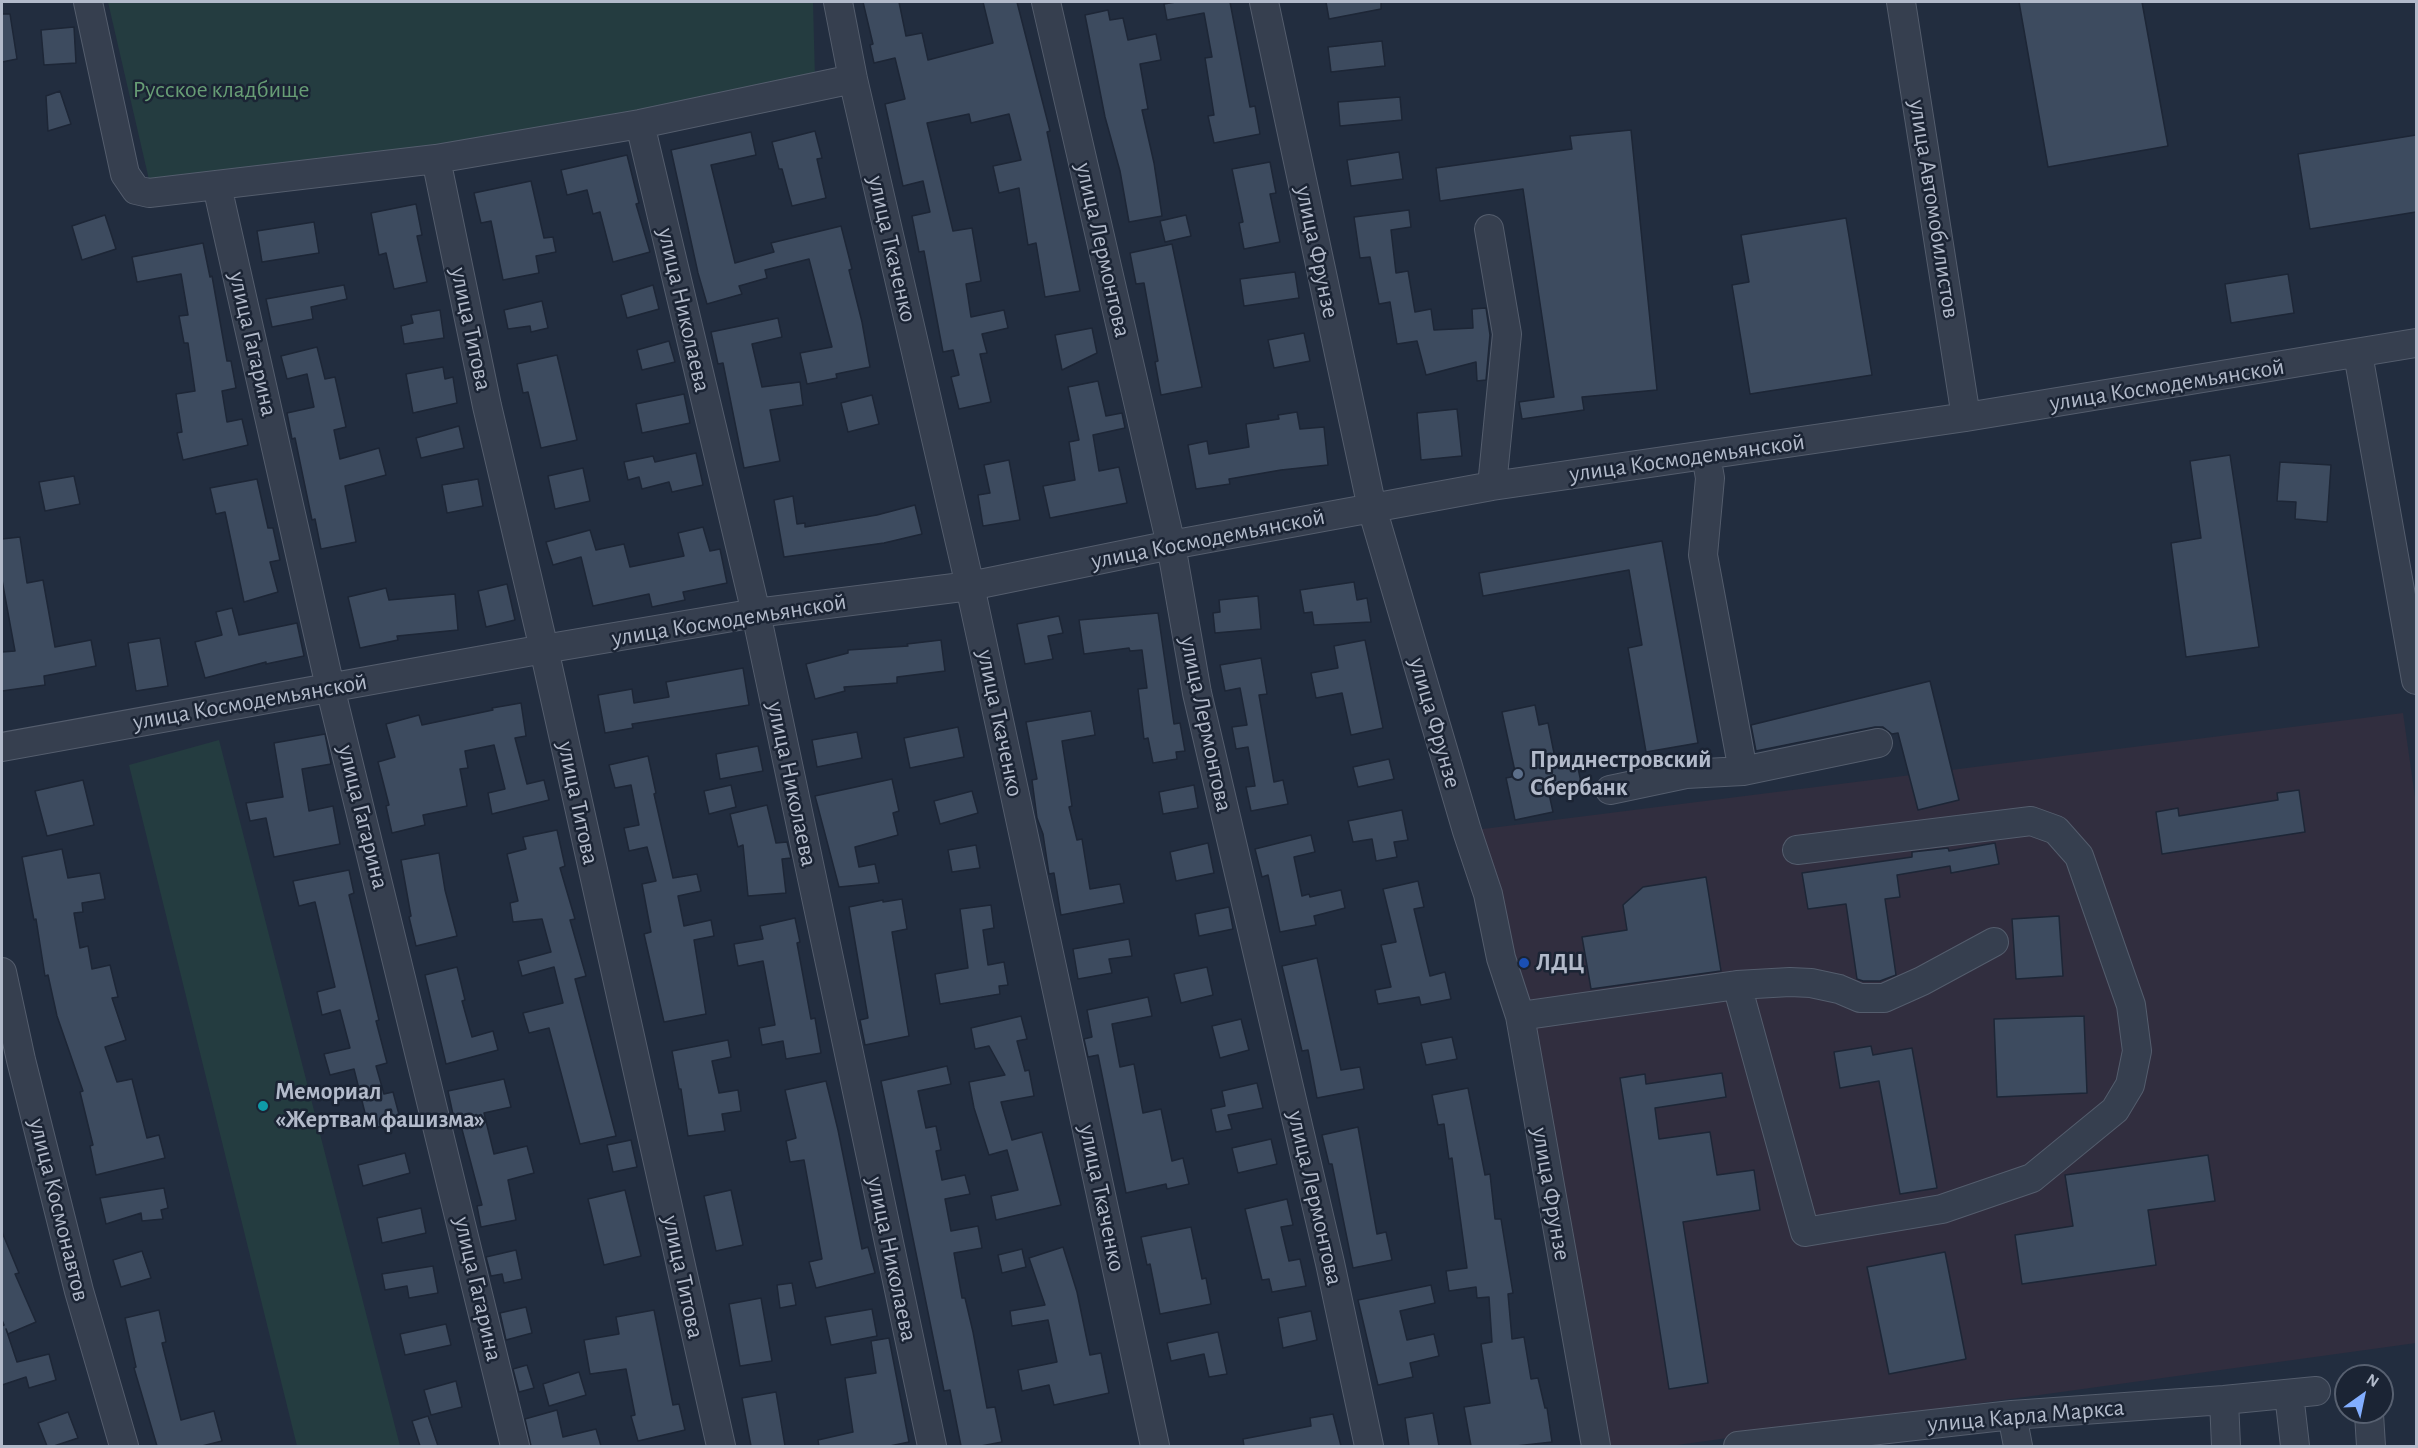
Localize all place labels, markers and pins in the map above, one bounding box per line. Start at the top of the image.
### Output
place label: Приднестровский Сбербанк [1530,746,1712,802]
marker: Приднестровский Сбербанк [1511,767,1525,781]
place label: ЛДЦ [1536,949,1584,977]
marker: ЛДЦ [1517,956,1531,970]
place label: Мемориал «Жертвам фашизма» [275,1078,485,1134]
marker: Мемориал «Жертвам фашизма» [256,1099,270,1113]

